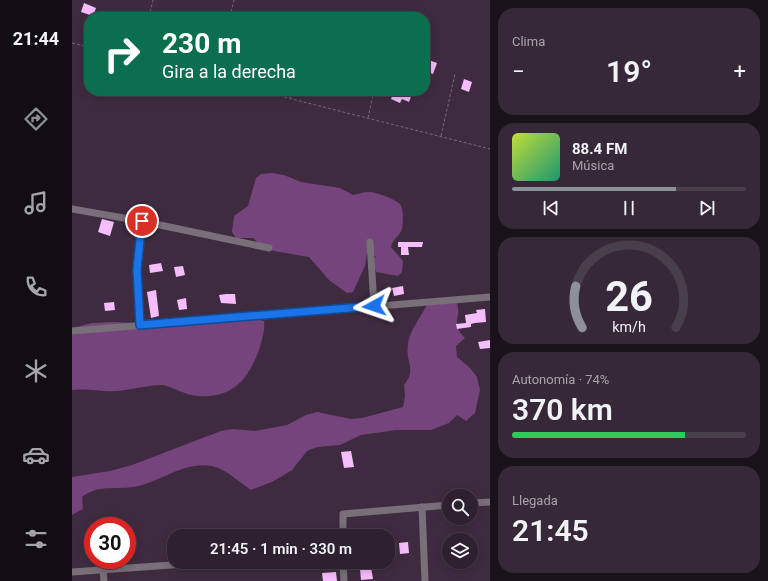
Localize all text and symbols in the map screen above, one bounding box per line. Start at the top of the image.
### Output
text: 230 m [162,27,241,60]
text: 21:44 [13,28,59,49]
icon: right [96,28,148,80]
text: Clima [512,34,545,49]
text: 19° [606,54,652,89]
text: − [512,59,525,84]
text: + [734,59,746,84]
text: Gira a la derecha [162,61,296,82]
icon: directions [22,105,50,133]
text: 88.4 FM [572,140,627,158]
text: Música [572,158,614,173]
icon: music [22,189,50,217]
icon: previous [540,197,562,219]
icon: pause [618,197,640,219]
icon: next [696,197,718,219]
pin [125,204,159,238]
icon: arrive [131,210,153,232]
text: 26 [605,272,653,321]
icon: phone [22,273,50,301]
position arrow [353,285,395,327]
text: km/h [612,319,646,335]
icon: climate [22,357,50,385]
text: Autonomía · 74% [512,372,609,387]
text: 370 km [512,392,613,427]
icon: car [22,441,50,469]
map controls [442,489,478,569]
button: search [442,489,478,525]
text: Llegada [512,493,558,508]
text: 21:45 [512,513,589,548]
speed limit sign: 30 [84,517,136,569]
icon: filters [22,525,50,553]
button: layers [442,533,478,569]
text: 21:45 · 1 min · 330 m [210,540,352,558]

